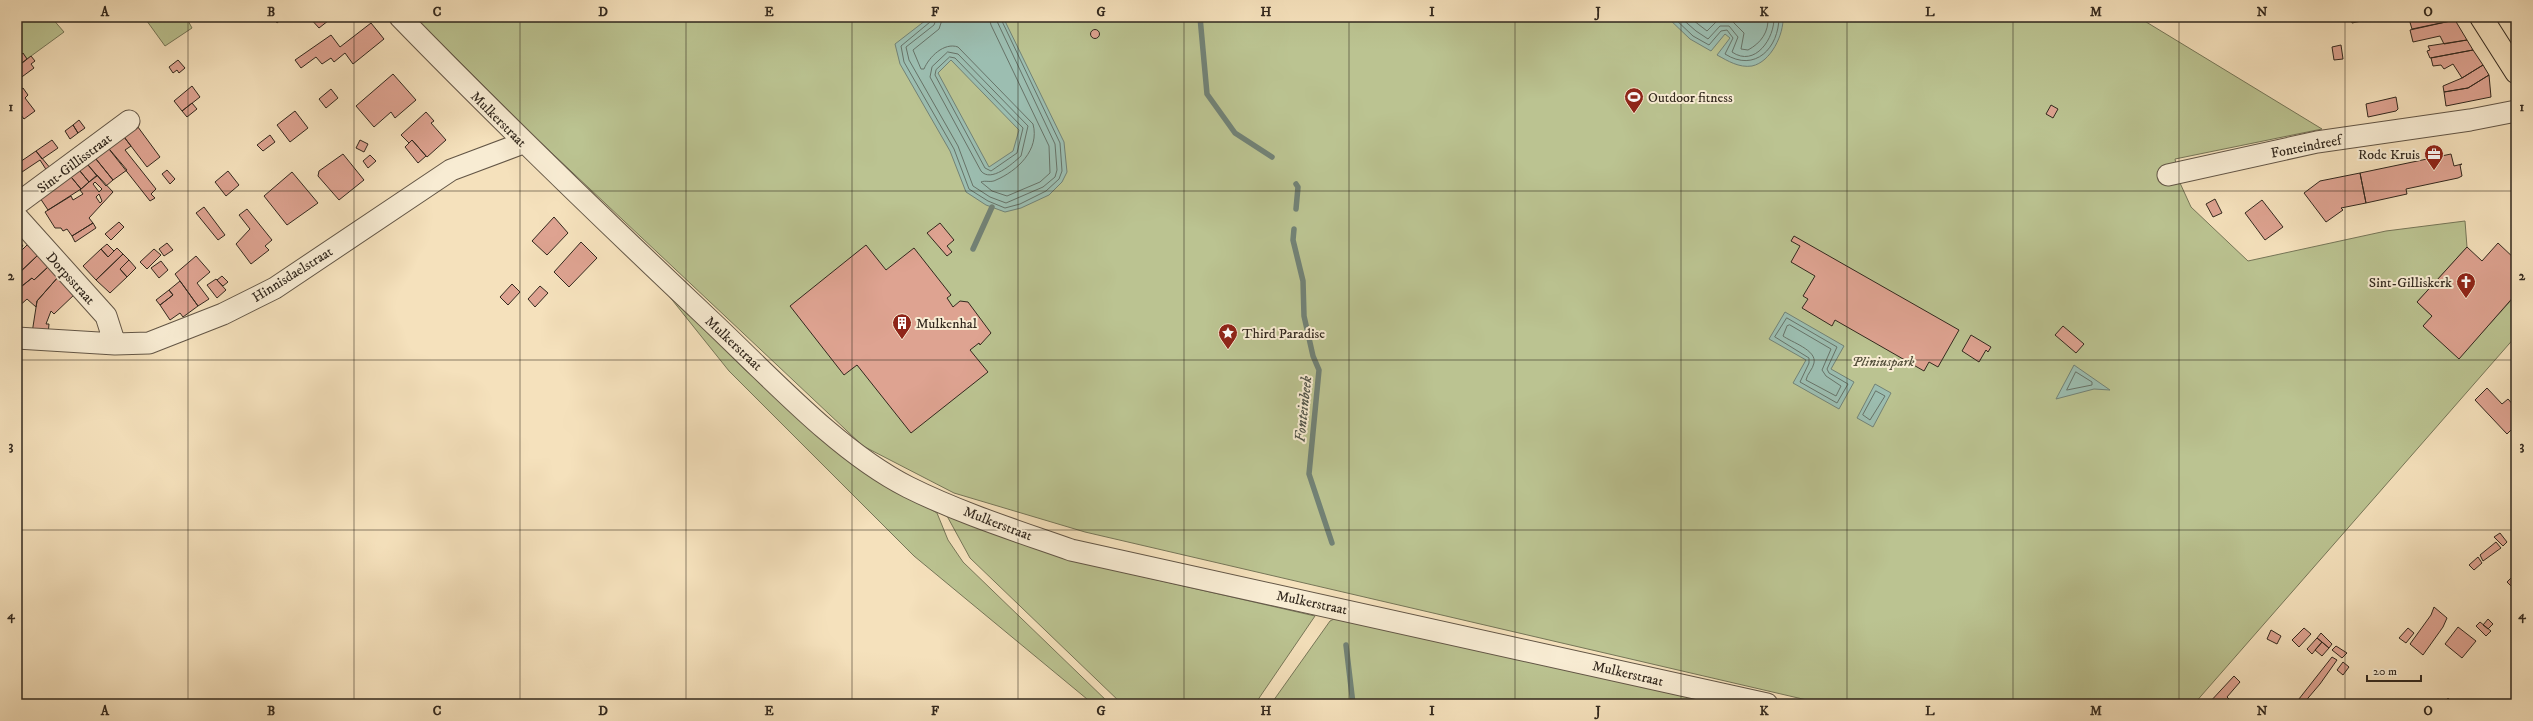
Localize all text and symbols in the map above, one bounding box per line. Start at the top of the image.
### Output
text: A [100,4,110,20]
text: B [267,4,275,20]
text: C [433,4,442,20]
text: D [598,4,608,20]
text: E [764,4,774,20]
text: F [931,4,940,20]
text: G [1096,4,1106,20]
text: H [1261,4,1272,20]
text: I [1429,4,1435,20]
text: J [1593,4,1601,21]
text: K [1759,4,1769,20]
text: L [1925,4,1935,20]
text: M [2090,4,2102,20]
text: N [2257,4,2268,20]
text: O [2423,4,2433,20]
sports icon: Outdoor fitness [1623,86,1645,114]
street label: Mulkerstraat [466,88,531,152]
place label: Outdoor fitness [1648,89,1733,107]
text: 1 [9,99,14,115]
text: 1 [2520,99,2525,115]
street label: Sint-Gillisstraat [34,129,116,198]
street label: Fonteindreef [2269,131,2346,163]
office icon: Rode Kruis [2423,143,2445,171]
place label: Rode Kruis [2358,146,2420,164]
street label: Hinnisdaelstraat [249,243,337,307]
street label: Dorpsstraat [42,249,99,309]
text: 2 [8,268,15,284]
text: 2 [2519,268,2526,284]
church icon: Sint-Gilliskerk [2455,271,2477,299]
place label: Sint-Gilliskerk [2369,274,2452,292]
building icon: Mulkenhal [891,312,913,340]
street label: Mulkerstraat [701,313,766,375]
place label: Mulkenhal [916,315,978,333]
place icon: Third Paradise [1217,322,1239,350]
place label: Third Paradise [1242,325,1325,343]
park label: Pliniuspark [1852,353,1914,371]
water label: Fonteinbeek [1291,374,1316,443]
text: 3 [9,438,14,454]
text: 3 [2520,438,2525,454]
street label: Mulkerstraat [961,503,1035,545]
street label: Mulkerstraat [1275,587,1349,619]
text: 4 [6,607,15,624]
text: 4 [2517,607,2526,624]
street label: Mulkerstraat [1591,657,1665,691]
scale bar [2367,657,2421,683]
text: 20 m [2373,664,2397,679]
text: A [100,703,110,719]
text: B [267,703,275,719]
text: C [433,703,442,719]
text: D [598,703,608,719]
text: E [764,703,774,719]
text: F [931,703,940,719]
text: G [1096,703,1106,719]
text: H [1261,703,1272,719]
text: I [1429,703,1435,719]
text: J [1593,703,1601,720]
text: K [1759,703,1769,719]
text: L [1925,703,1935,719]
text: M [2090,703,2102,719]
text: N [2257,703,2268,719]
text: O [2423,703,2433,719]

